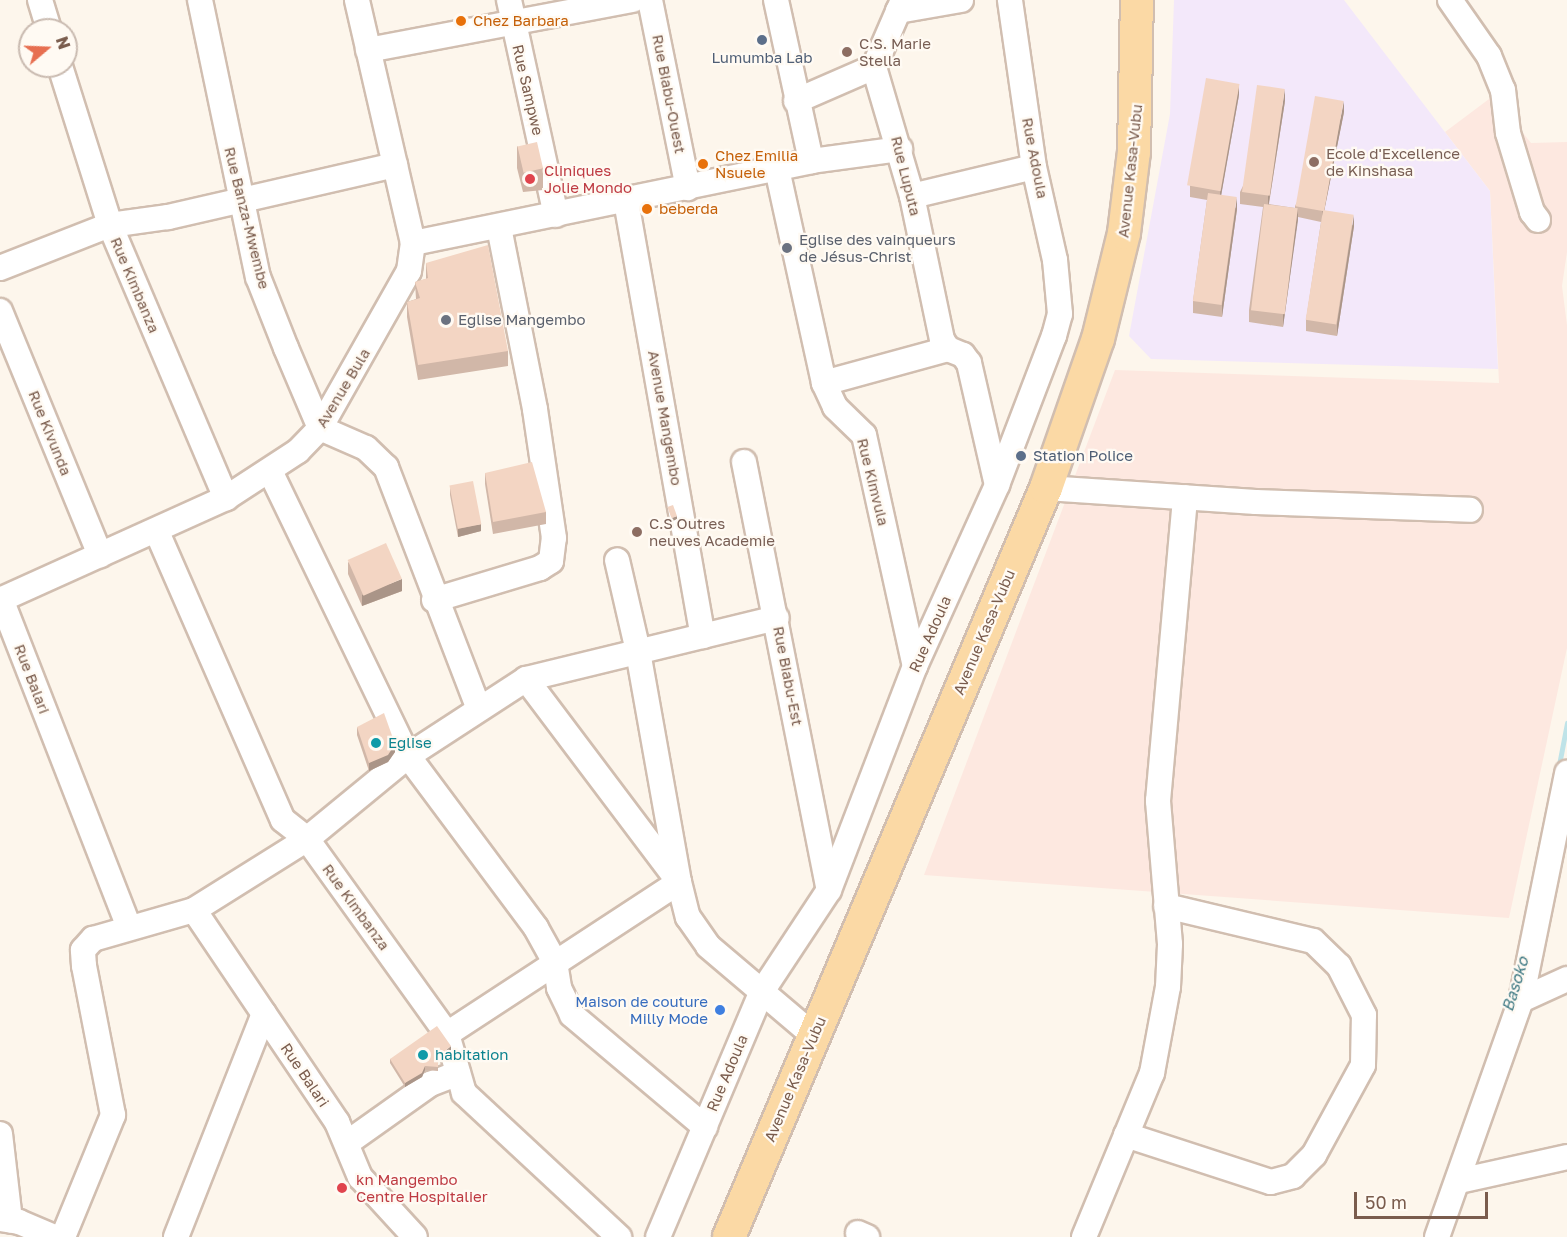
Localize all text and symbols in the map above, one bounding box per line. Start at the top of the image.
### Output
place label: Chez Barbara [473,12,569,30]
marker: Chez Barbara [454,14,468,28]
north arrow [18,18,78,78]
street label: Rue Biabu-Ouest [649,33,689,155]
marker: Lumumba Lab [755,33,769,47]
text: N [52,34,75,52]
place label: C.S. Marie Stella [859,34,931,69]
street label: Rue Sampwe [509,43,547,137]
marker: C.S. Marie Stella [840,45,854,59]
place label: Lumumba Lab [712,49,812,67]
street label: Avenue Kasa-Vubu [1114,103,1146,239]
street label: Rue Adoula [1018,116,1052,200]
street label: Rue Luputa [887,134,925,218]
place label: Ecole d'Excellence de Kinshasa [1326,144,1460,179]
street label: Rue Banza-Mwembe [221,145,273,291]
place label: Chez Emilia Nsuele [715,146,798,181]
marker: Ecole d'Excellence de Kinshasa [1307,155,1321,169]
marker: Chez Emilia Nsuele [696,157,710,171]
place label: Cliniques Jolie Mondo [544,161,632,196]
marker: Cliniques Jolie Mondo [521,170,539,188]
place label: beberda [659,200,718,218]
marker: beberda [640,202,654,216]
place label: Eglise des vainqueurs de Jésus-Christ [799,230,956,265]
street label: Rue Kimbanza [107,234,163,336]
marker: Eglise des vainqueurs de Jésus-Christ [780,241,794,255]
place label: Eglise Mangembo [458,311,585,329]
marker: Eglise Mangembo [439,313,453,327]
street label: Avenue Bula [312,345,374,431]
street label: Avenue Mangembo [644,349,686,487]
street label: Rue Kivunda [25,388,75,478]
street label: Rue Kimvula [853,436,893,528]
place label: Station Police [1033,447,1133,465]
marker: Station Police [1014,449,1028,463]
place label: C.S Outres neuves Academie [649,514,775,549]
marker: C.S Outres neuves Academie [630,525,644,539]
street label: Avenue Kasa-Vubu [949,567,1019,697]
street label: Rue Adoula [905,593,955,675]
street label: Rue Biabu-Est [770,625,806,727]
street label: Rue Balari [11,642,53,716]
place label: Eglise [388,734,432,752]
marker: Eglise [369,736,383,750]
street label: Rue Kimbanza [319,860,393,954]
water label: Basoko [1498,954,1532,1014]
place label: Maison de couture Milly Mode [575,992,708,1027]
marker: Maison de couture Milly Mode [713,1003,727,1017]
street label: Avenue Kasa-Vubu [760,1014,830,1144]
street label: Rue Adoula [703,1032,751,1114]
street label: Rue Balari [277,1040,333,1110]
place label: habitation [435,1046,509,1064]
marker: habitation [416,1048,430,1062]
place label: kn Mangembo Centre Hospitalier [356,1170,488,1205]
marker: kn Mangembo Centre Hospitalier [333,1179,351,1197]
scale bar [1357,1180,1490,1218]
text: 50 m [1365,1191,1407,1213]

